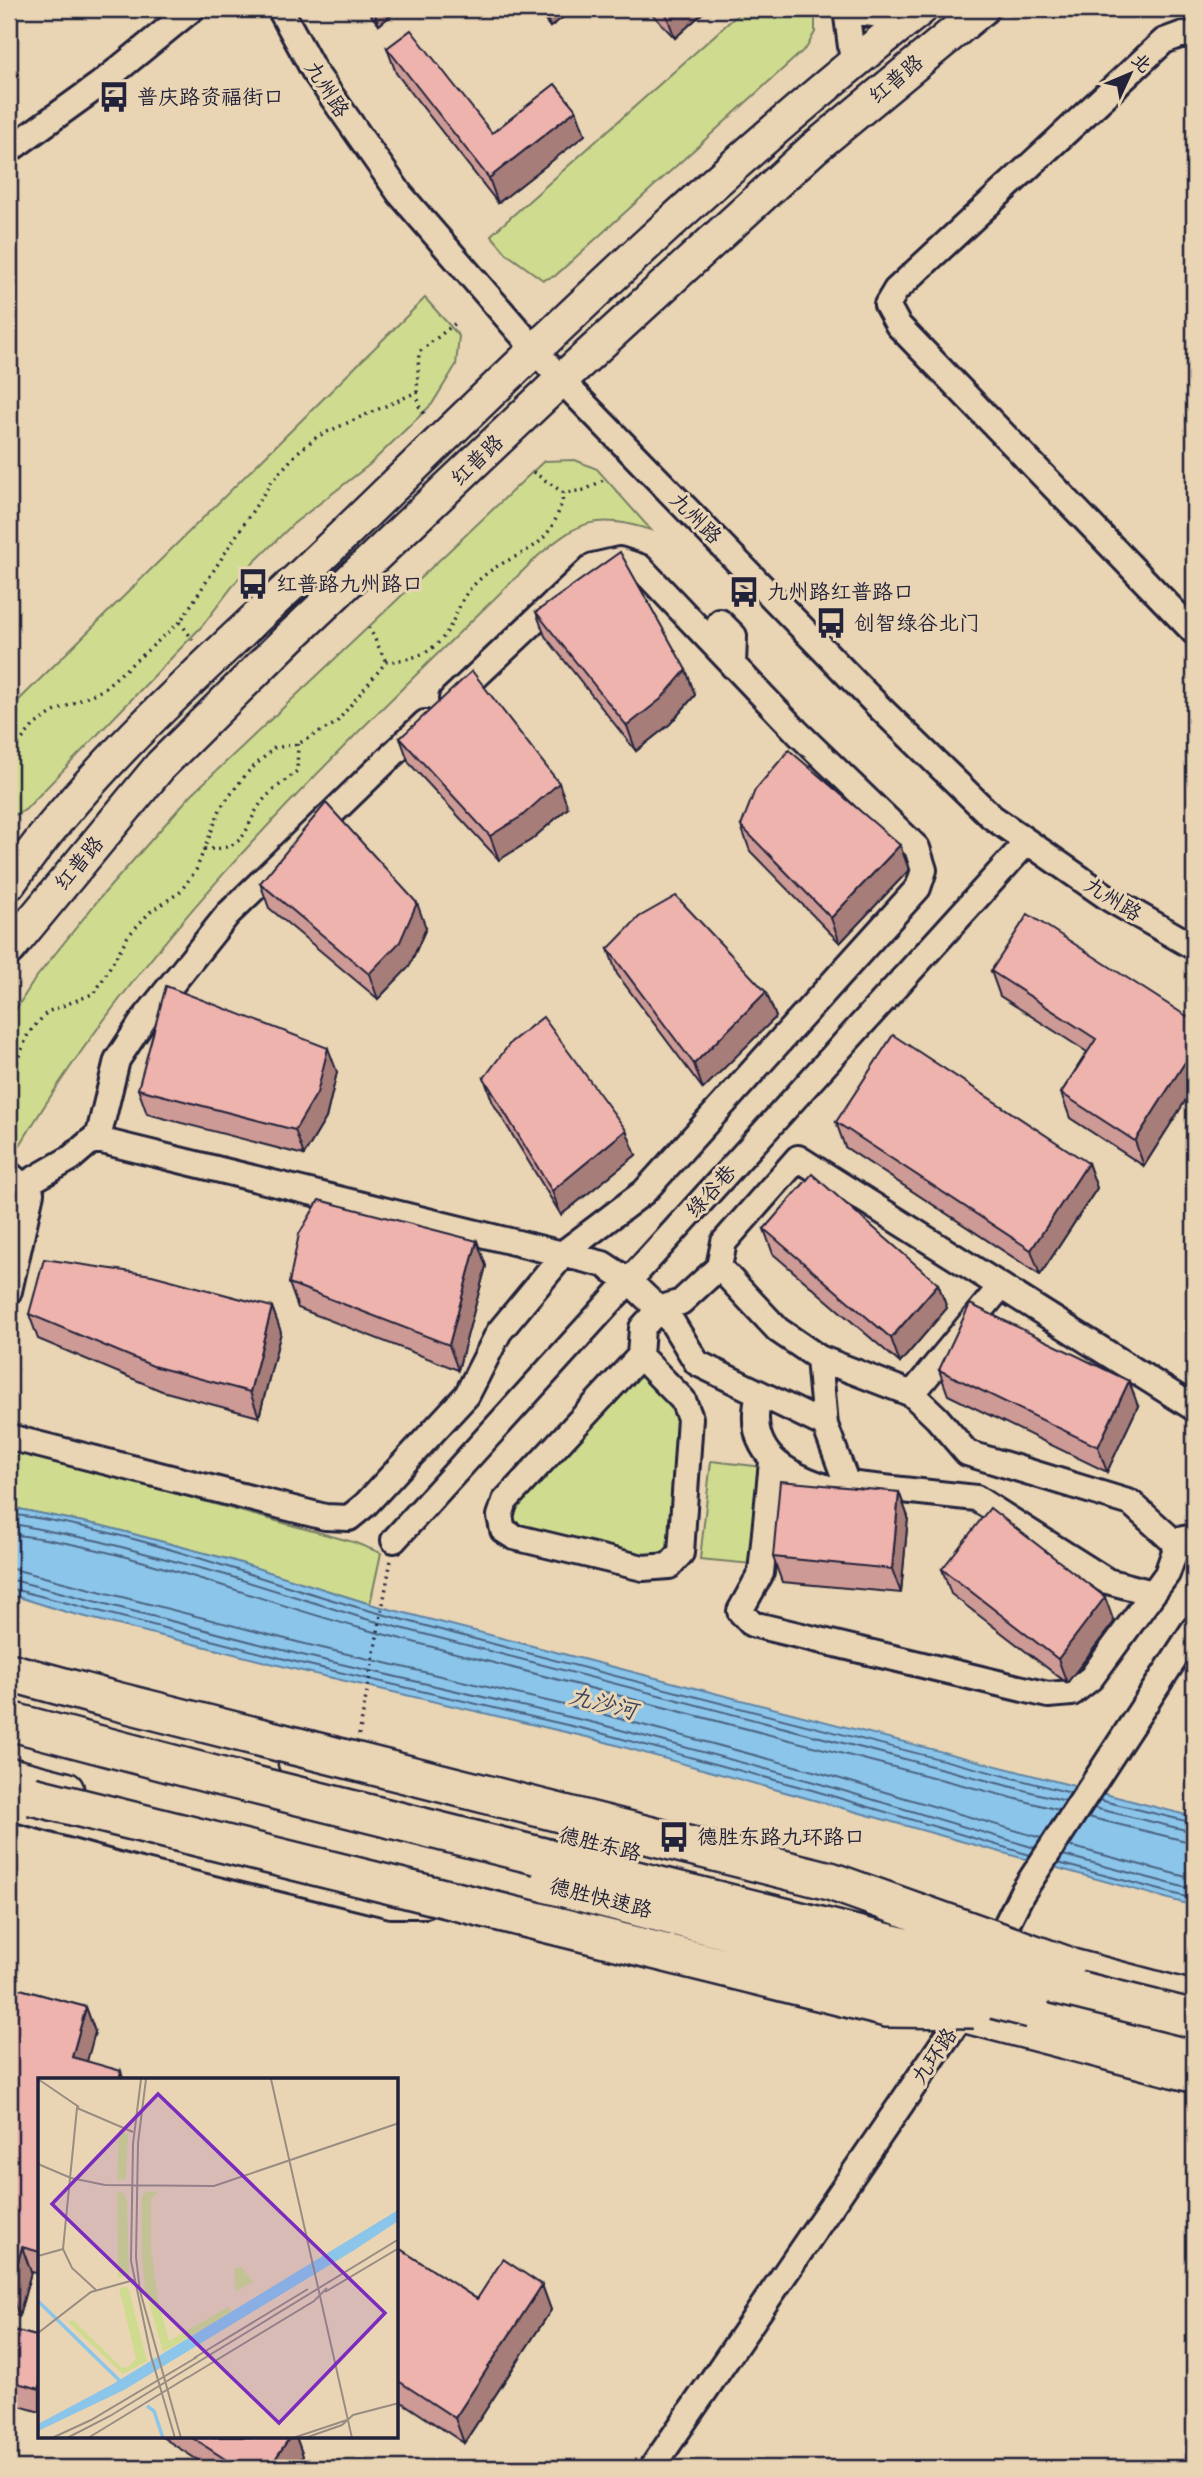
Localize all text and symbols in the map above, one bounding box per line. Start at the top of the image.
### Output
north arrow [1094,38,1164,108]
text: 北 [1126,46,1158,78]
street label: 红普路 [862,47,929,110]
street label: 九州路 [298,54,357,123]
bus stop icon: 普庆路资福街口 [97,80,131,114]
place label: 普庆路资福街口 [137,82,284,111]
street label: 红普路 [444,427,509,492]
street label: 九州路 [664,485,729,550]
bus stop icon: 红普路九州路口 [236,567,270,601]
place label: 红普路九州路口 [276,569,423,598]
bus stop icon: 九州路红普路口 [727,575,761,609]
place label: 九州路红普路口 [767,577,914,606]
bus stop icon: 创智绿谷北门 [814,606,848,640]
place label: 创智绿谷北门 [854,608,980,637]
street label: 红普路 [47,829,110,896]
street label: 九州路 [1079,870,1148,928]
street label: 绿谷巷 [679,1158,742,1224]
water label: 九沙河 [566,1679,644,1727]
street label: 德胜东路 [556,1819,644,1868]
bus stop icon: 德胜东路九环路口 [657,1820,691,1854]
place label: 德胜东路九环路口 [697,1822,865,1851]
street label: 德胜快速路 [547,1871,656,1924]
street label: 九环路 [904,2021,963,2090]
inset map [38,2078,399,2438]

